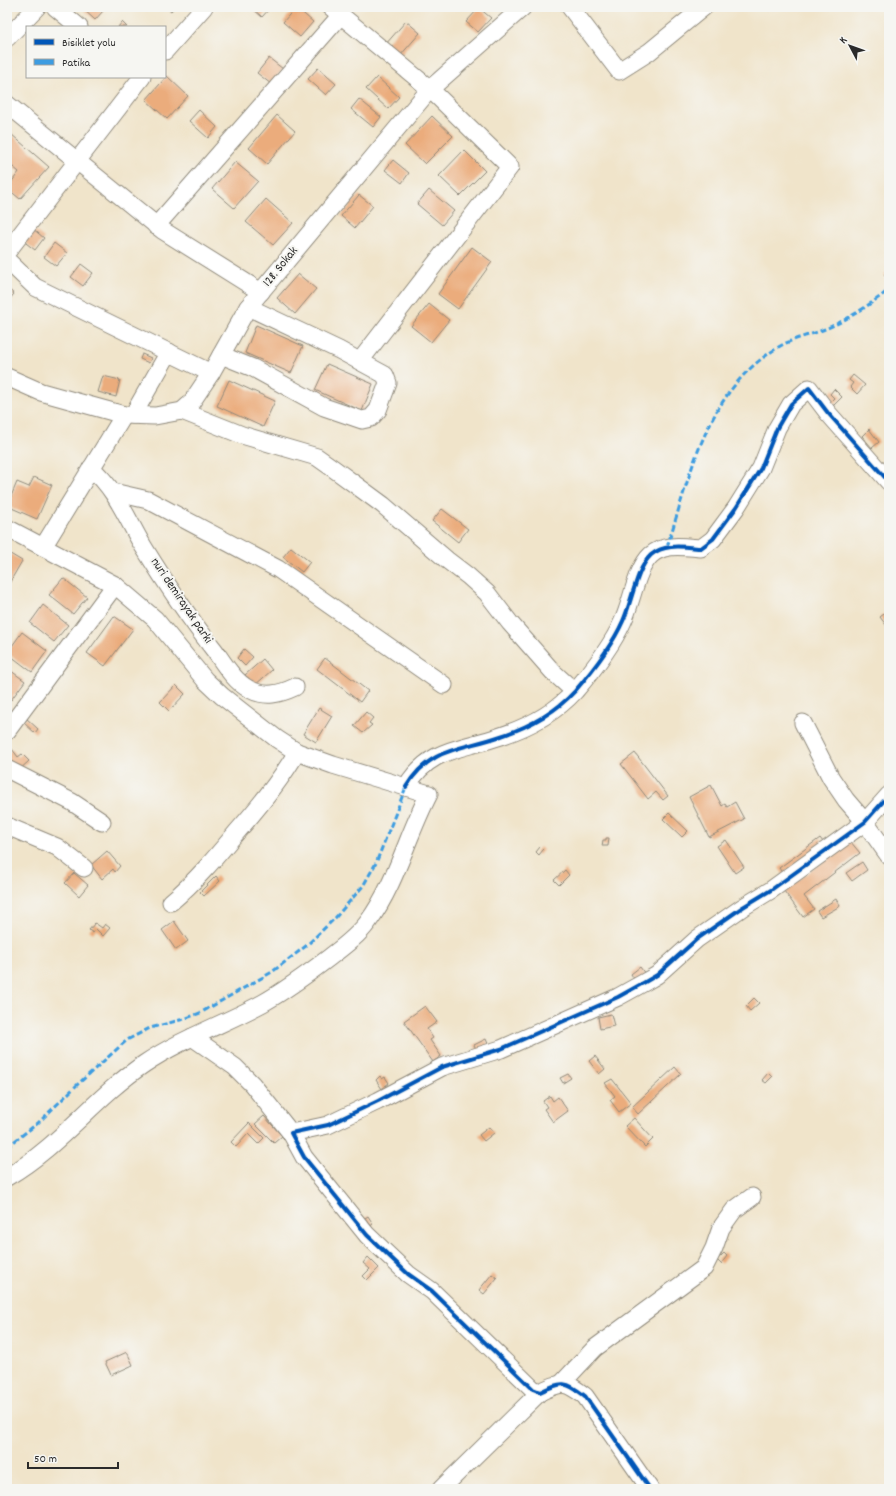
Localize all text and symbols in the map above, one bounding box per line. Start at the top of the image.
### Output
legend [26,26,166,78]
north arrow [830,26,870,66]
text: K [836,34,852,48]
text: Bisiklet yolu [62,35,116,52]
text: Patika [62,55,91,72]
street label: 128. Sokak [259,243,303,291]
street label: nuri demirayak parki [145,554,217,648]
scale bar [28,1444,118,1470]
text: 50 m [34,1451,57,1468]

